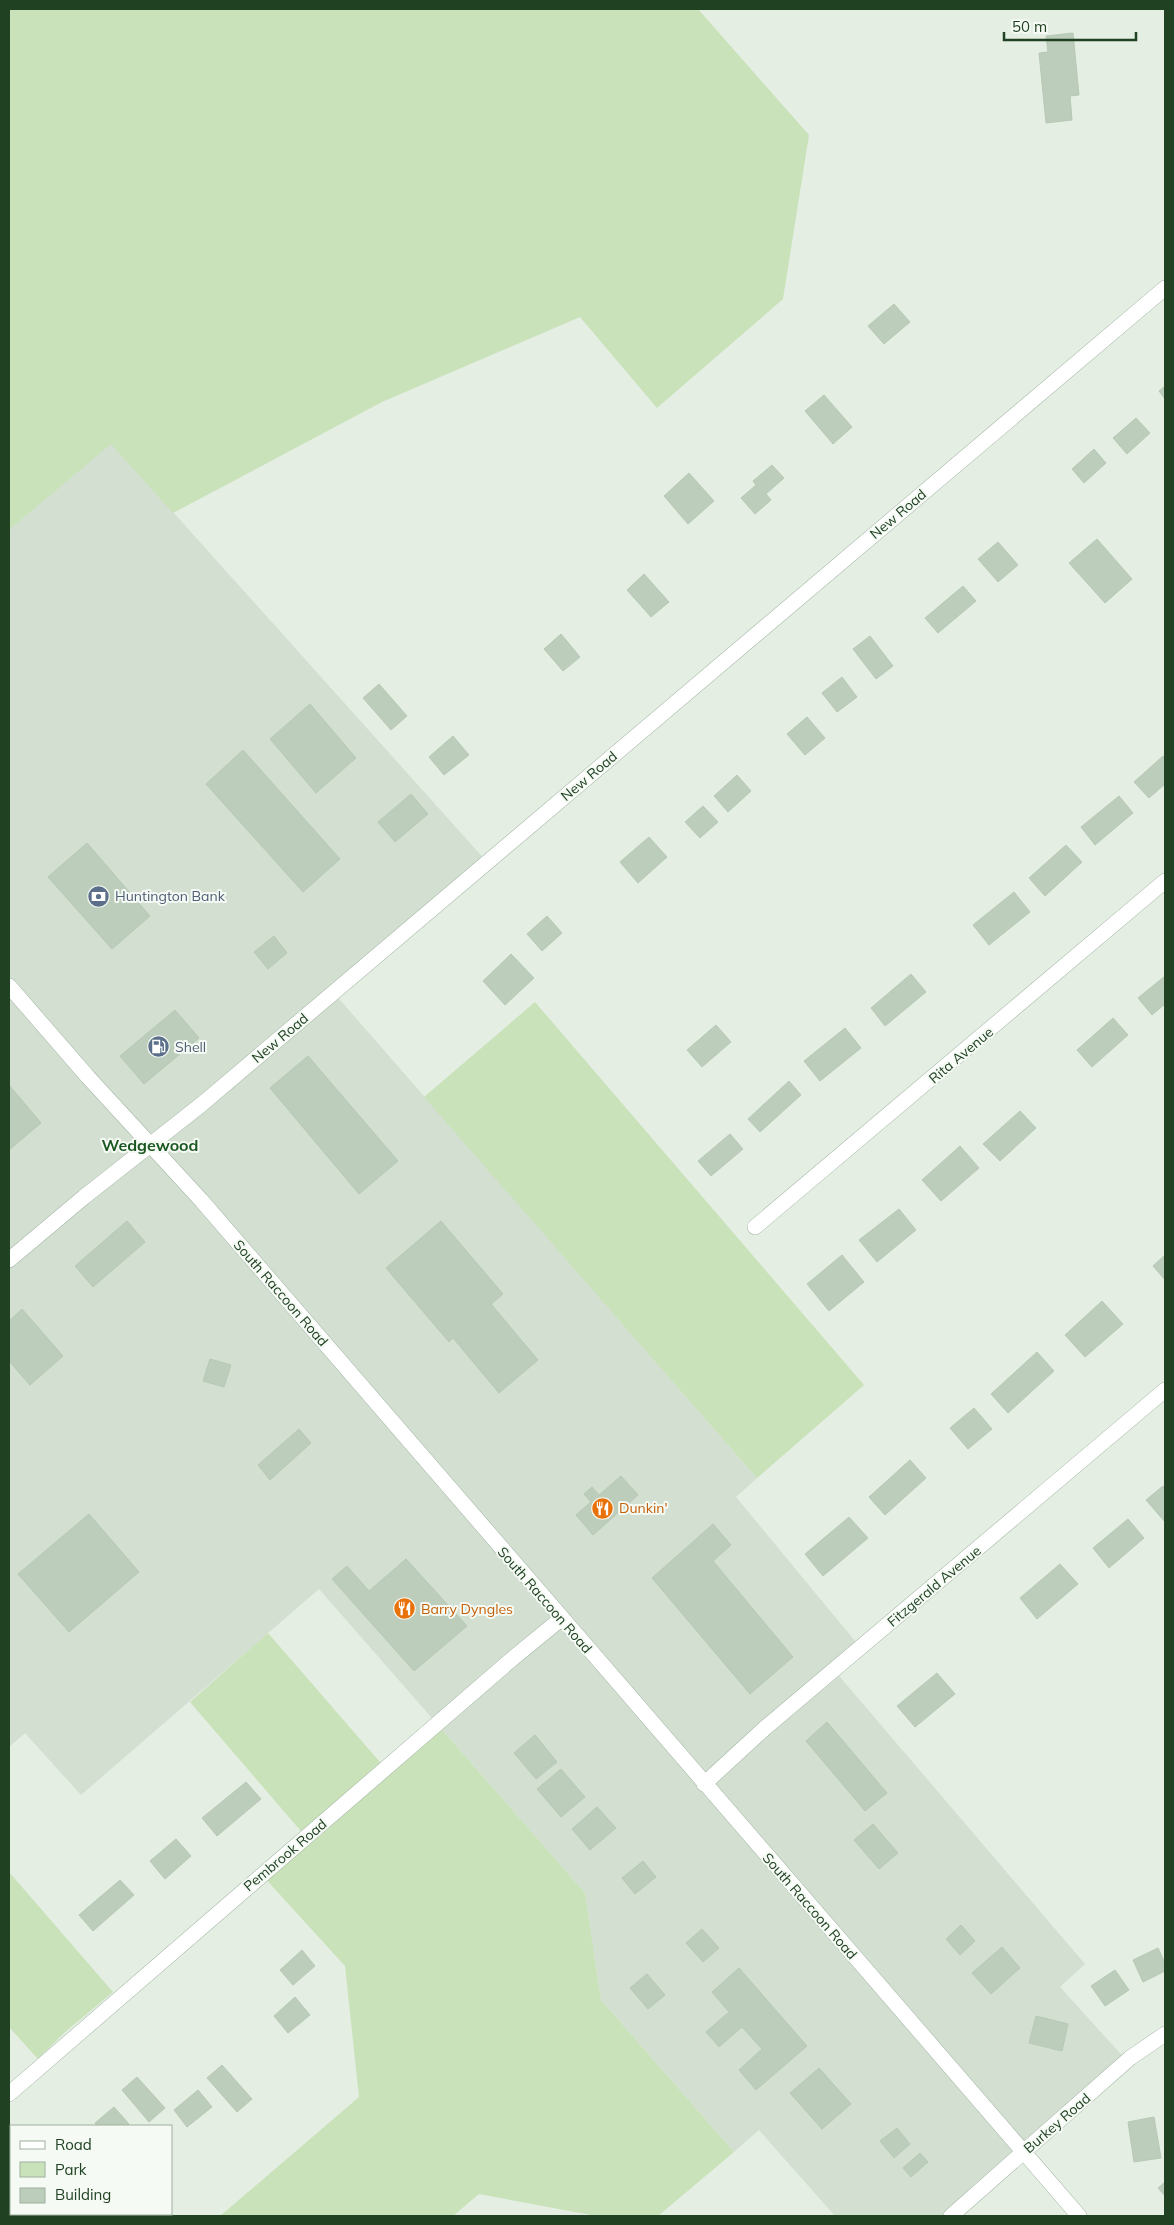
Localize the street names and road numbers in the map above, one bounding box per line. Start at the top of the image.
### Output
street label: New Road [866,485,930,543]
street label: New Road [557,747,621,805]
street label: New Road [248,1009,312,1067]
street label: Rita Avenue [925,1023,997,1087]
street label: South Raccoon Road [230,1236,332,1350]
street label: Fitzgerald Avenue [883,1542,985,1630]
street label: South Raccoon Road [494,1543,596,1657]
street label: Pembrook Road [240,1815,330,1895]
street label: South Raccoon Road [759,1849,861,1963]
street label: Burkey Road [1020,2089,1094,2157]

